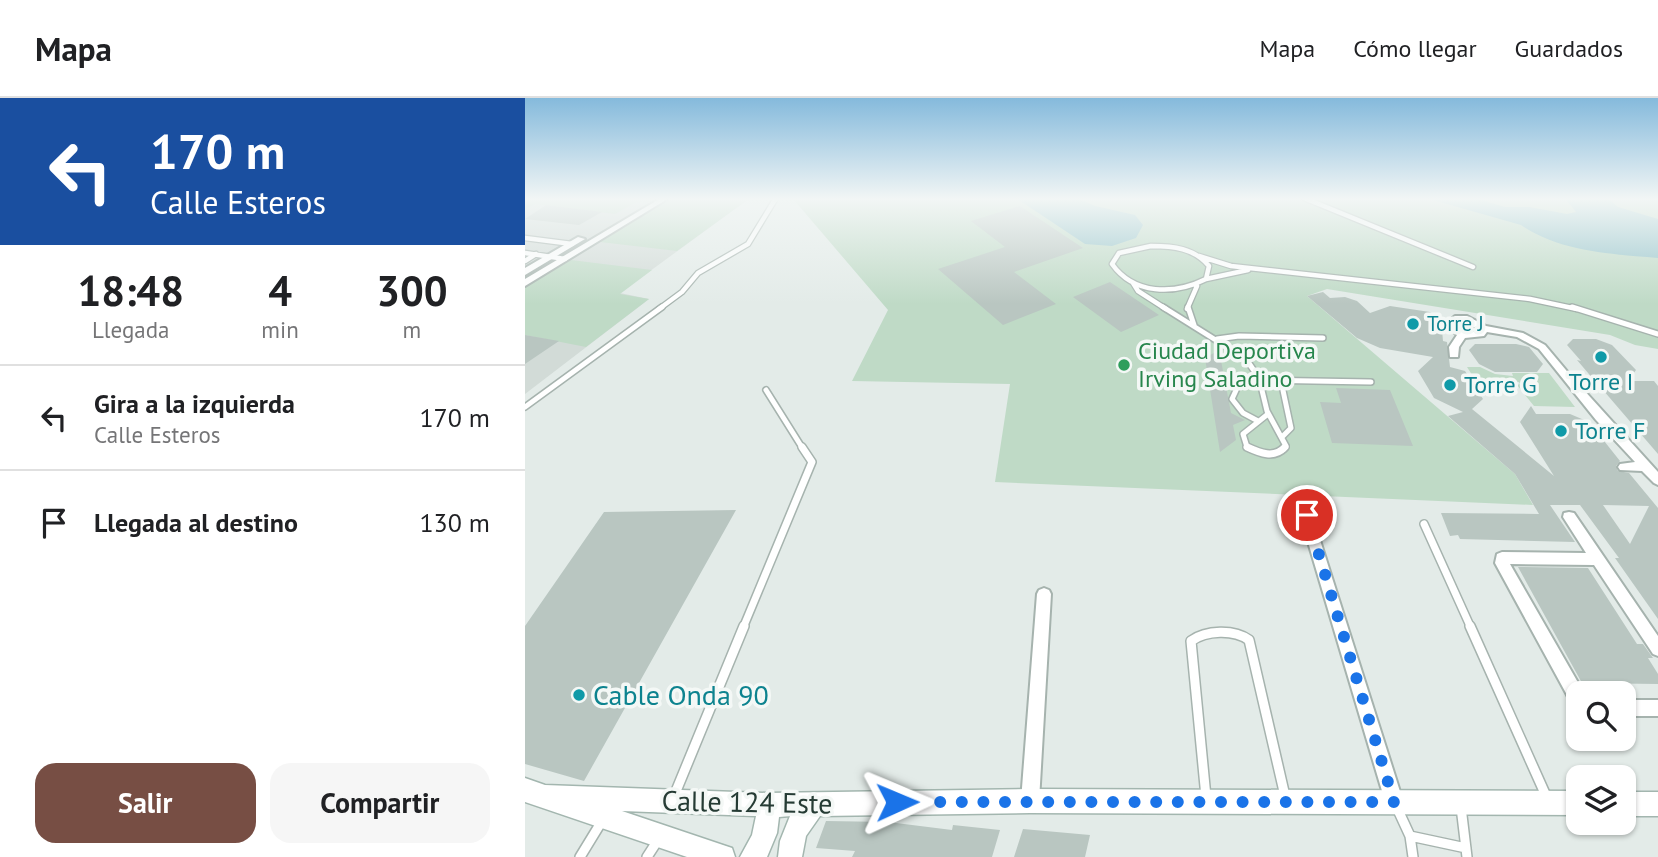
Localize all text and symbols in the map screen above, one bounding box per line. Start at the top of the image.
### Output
text: Mapa [35,27,112,70]
text: Mapa [1259,33,1315,64]
text: Cómo llegar [1353,33,1477,64]
text: Guardados [1515,33,1623,64]
text: 170 m [150,119,285,183]
icon: left [35,126,126,217]
text: Calle Esteros [150,181,326,223]
text: 18:48 [77,263,184,318]
text: 4 [268,263,292,318]
text: 300 [376,263,448,318]
place label: Torre J [1427,310,1484,337]
text: Llegada [92,315,169,344]
text: min [261,315,299,344]
text: m [403,315,421,344]
marker: Torre J [1405,316,1421,332]
place label: Ciudad Deportiva Irving Saladino [1138,335,1316,394]
marker: Torre I [1593,349,1609,365]
marker: Ciudad Deportiva Irving Saladino [1116,357,1132,373]
place label: Torre I [1568,366,1634,397]
place label: Torre G [1464,369,1537,400]
marker: Torre G [1442,377,1458,393]
text: Gira a la izquierda [94,387,295,420]
icon: left [35,399,73,437]
text: 170 m [419,401,490,434]
place label: Torre F [1575,415,1645,446]
text: Calle Esteros [94,420,220,449]
marker: Torre F [1553,423,1569,439]
pin [1277,485,1337,545]
icon: arrive [1288,496,1326,534]
icon: arrive [35,504,73,542]
text: Llegada al destino [94,506,298,539]
text: 130 m [419,506,490,539]
place label: Cable Onda 90 [593,676,769,713]
map controls [1566,681,1636,835]
button: search [1566,681,1636,751]
marker: Cable Onda 90 [571,687,587,703]
button: Salir [35,763,256,843]
button: Compartir [270,763,490,843]
position arrow [860,765,934,839]
button: layers [1566,765,1636,835]
street label: Calle 124 Este [661,782,833,821]

